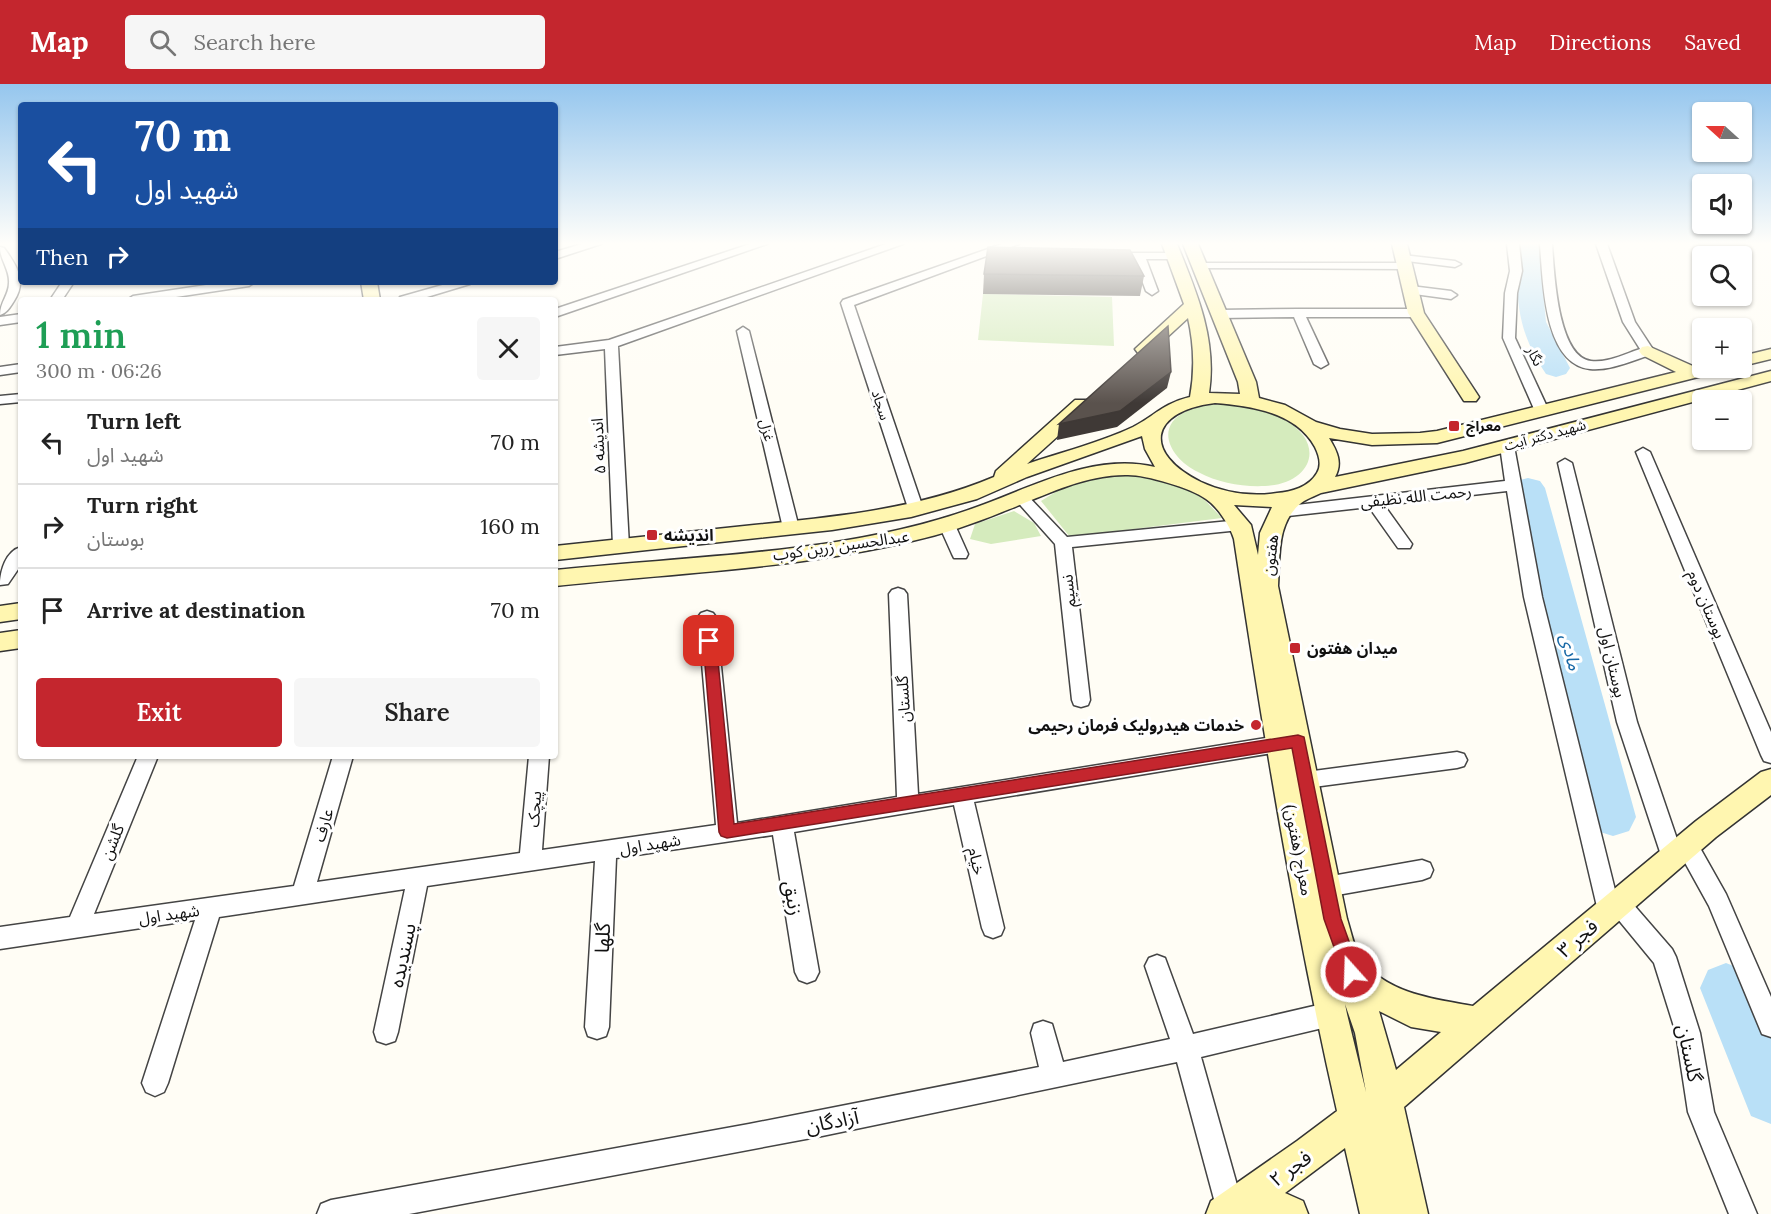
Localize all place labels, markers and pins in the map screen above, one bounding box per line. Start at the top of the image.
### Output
place label: معراج [1466,417,1501,437]
marker: معراج [1447,419,1461,433]
place label: اندیشه [664,525,714,545]
marker: اندیشه [645,528,659,542]
pin [683,615,734,666]
place label: میدان هفتون [1307,638,1398,658]
marker: میدان هفتون [1288,641,1302,655]
place label: خدمات هیدرولیک فرمان رحیمی [1028,715,1244,735]
marker: خدمات هیدرولیک فرمان رحیمی [1249,718,1263,732]

